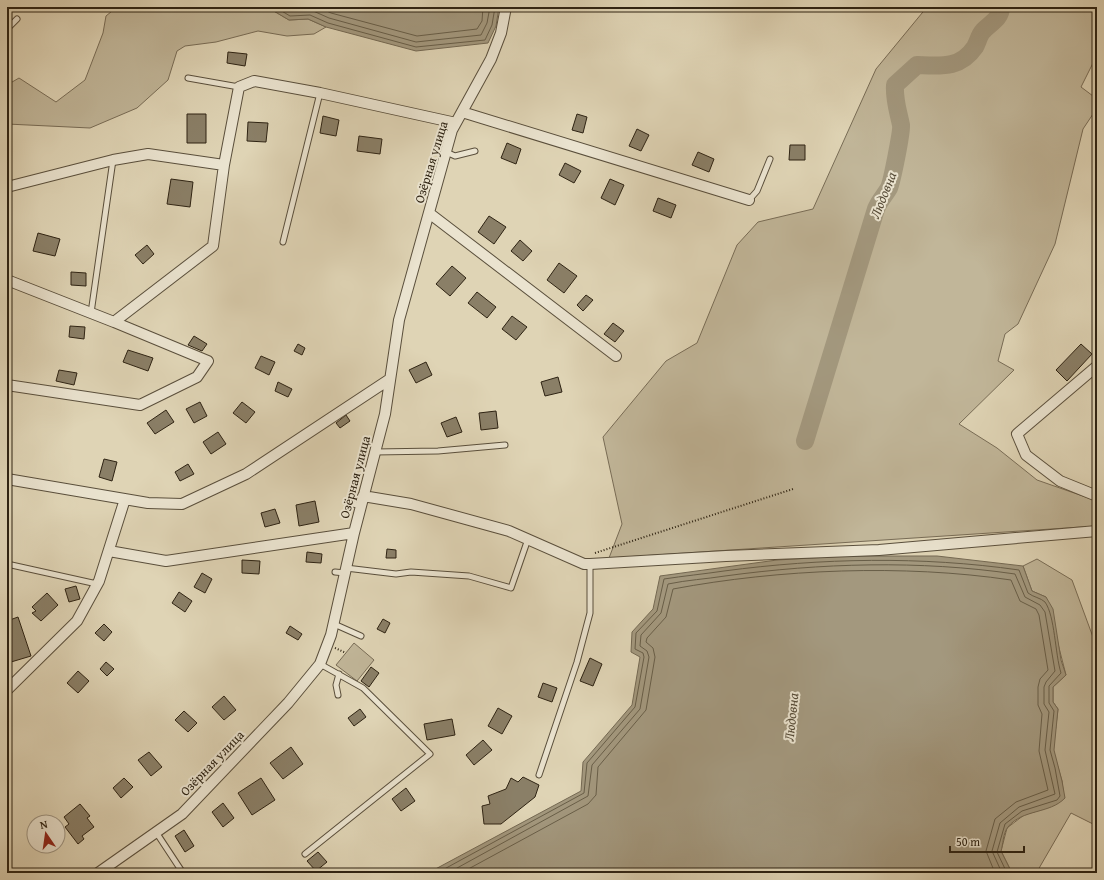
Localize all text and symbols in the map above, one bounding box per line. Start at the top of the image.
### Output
street label: Озёрная улица [410,118,453,205]
water label: Людовна [865,168,902,221]
street label: Озёрная улица [335,433,375,520]
water label: Людовна [779,691,804,742]
street label: Озёрная улица [176,725,249,800]
north arrow [26,814,66,854]
text: N [38,815,50,833]
scale bar [950,828,1024,854]
text: 50 m [956,833,980,850]

